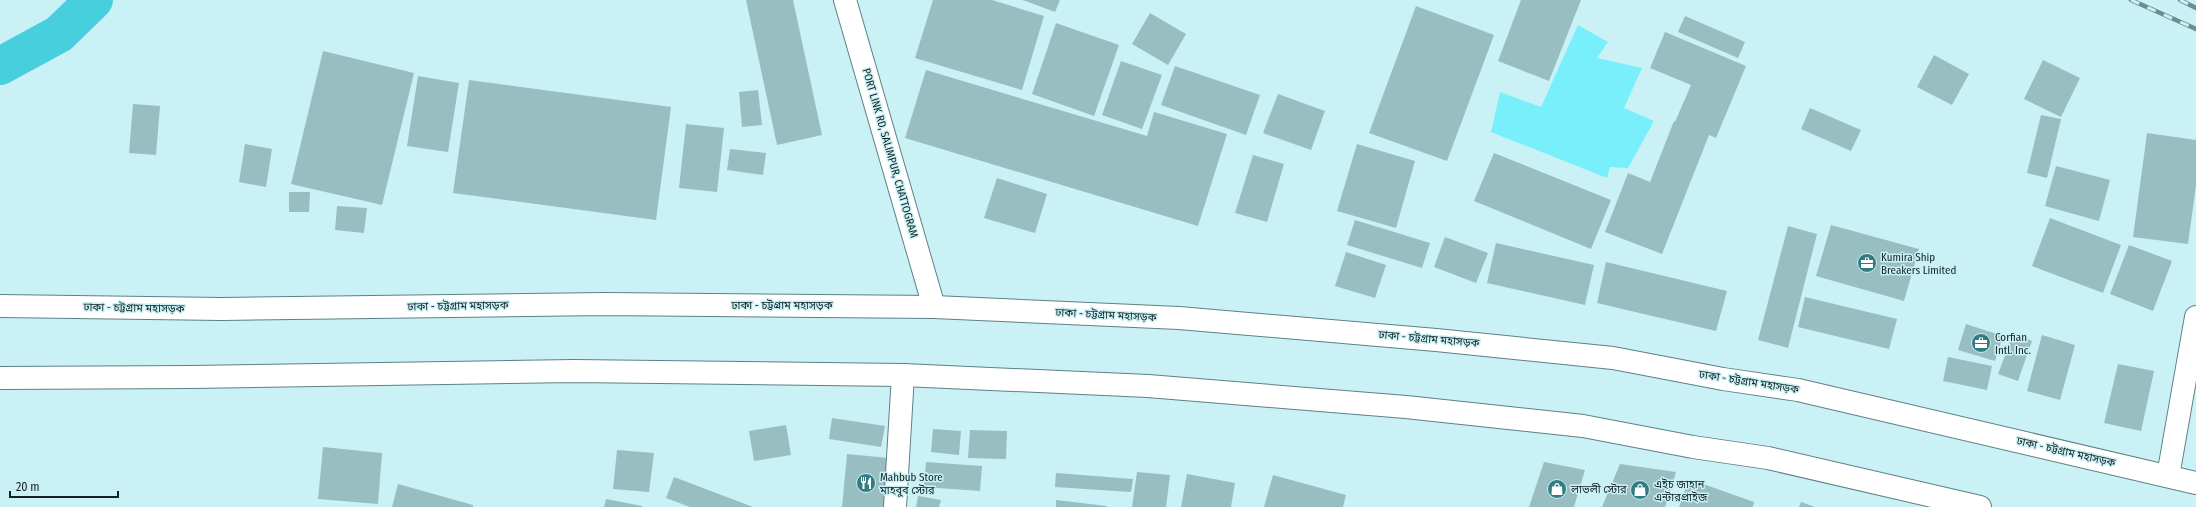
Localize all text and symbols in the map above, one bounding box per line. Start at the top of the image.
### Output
street label: PORT LINK RD, SALIMPUR, CHATTOGRAM [860,67,921,240]
place label: Kumira Ship Breakers Limited [1881,251,1956,277]
office icon: Kumira Ship Breakers Limited [1856,252,1878,274]
street label: ঢাকা - চট্টগ্রাম মহাসড়ক [406,299,509,313]
street label: ঢাকা - চট্টগ্রাম মহাসড়ক [730,299,833,312]
street label: ঢাকা - চট্টগ্রাম মহাসড়ক [82,301,185,315]
street label: ঢাকা - চট্টগ্রাম মহাসড়ক [1054,306,1157,324]
street label: ঢাকা - চট্টগ্রাম মহাসড়ক [1377,328,1480,350]
place label: Corfian Intl. Inc. [1995,331,2031,357]
office icon: Corfian Intl. Inc. [1970,332,1992,354]
street label: ঢাকা - চট্টগ্রাম মহাসড়ক [1697,368,1800,396]
street label: ঢাকা - চট্টগ্রাম মহাসড়ক [2014,434,2117,470]
place label: Mahbub Store মাহবুব স্টোর [879,471,943,497]
restaurant icon: Mahbub Store মাহবুব স্টোর [855,472,877,494]
scale bar [10,473,118,499]
shop icon: লাভলী স্টোর [1546,478,1568,500]
place label: এইচ জাহান এন্টারপ্রাইজ [1654,478,1708,504]
shop icon: এইচ জাহান এন্টারপ্রাইজ [1629,479,1651,501]
text: 20 m [16,480,40,494]
place label: লাভলী স্টোর [1570,483,1627,496]

